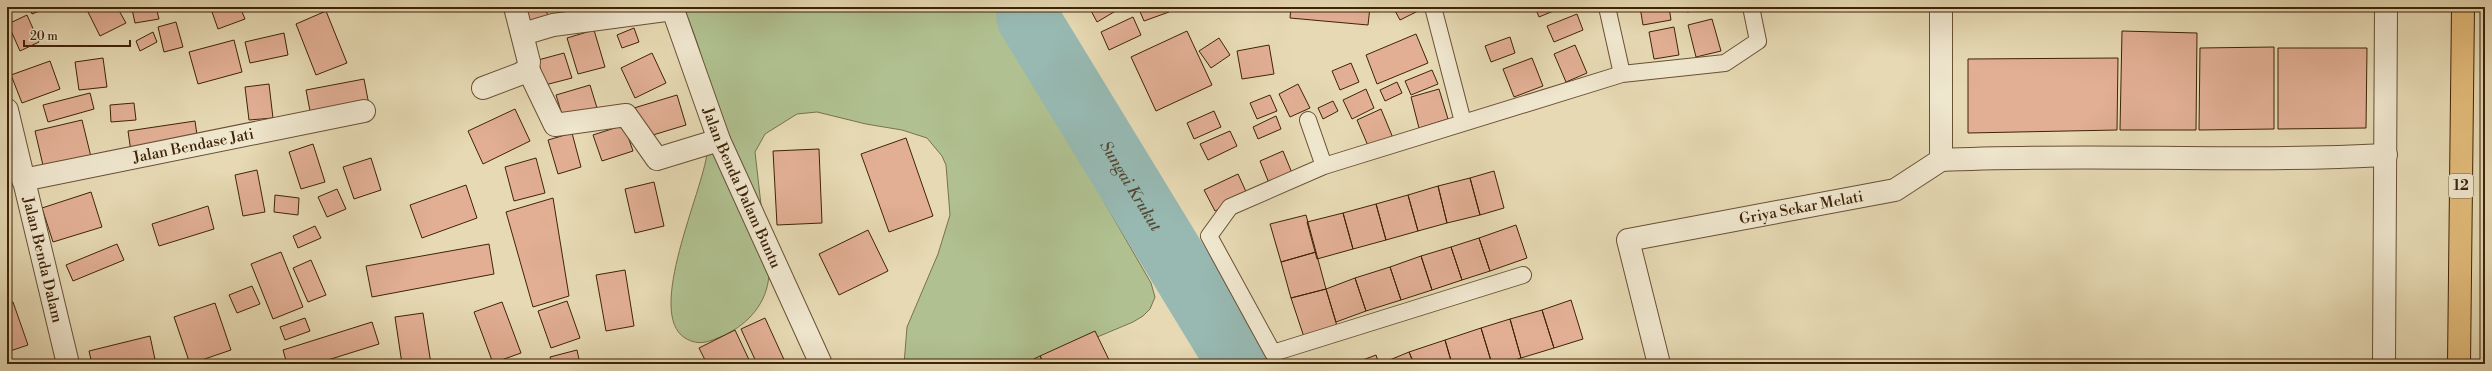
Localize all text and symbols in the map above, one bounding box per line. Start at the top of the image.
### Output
scale bar [24,22,130,48]
text: 20 m [30,29,58,44]
street label: Jalan Benda Dalam Buntu [698,104,786,272]
street label: Jalan Bendase Jati [131,124,256,167]
water label: Sungai Krukut [1095,137,1166,236]
road number: 12 [2449,174,2473,198]
street label: Griya Sekar Melati [1738,187,1865,228]
street label: Jalan Benda Dalam [18,194,67,325]

